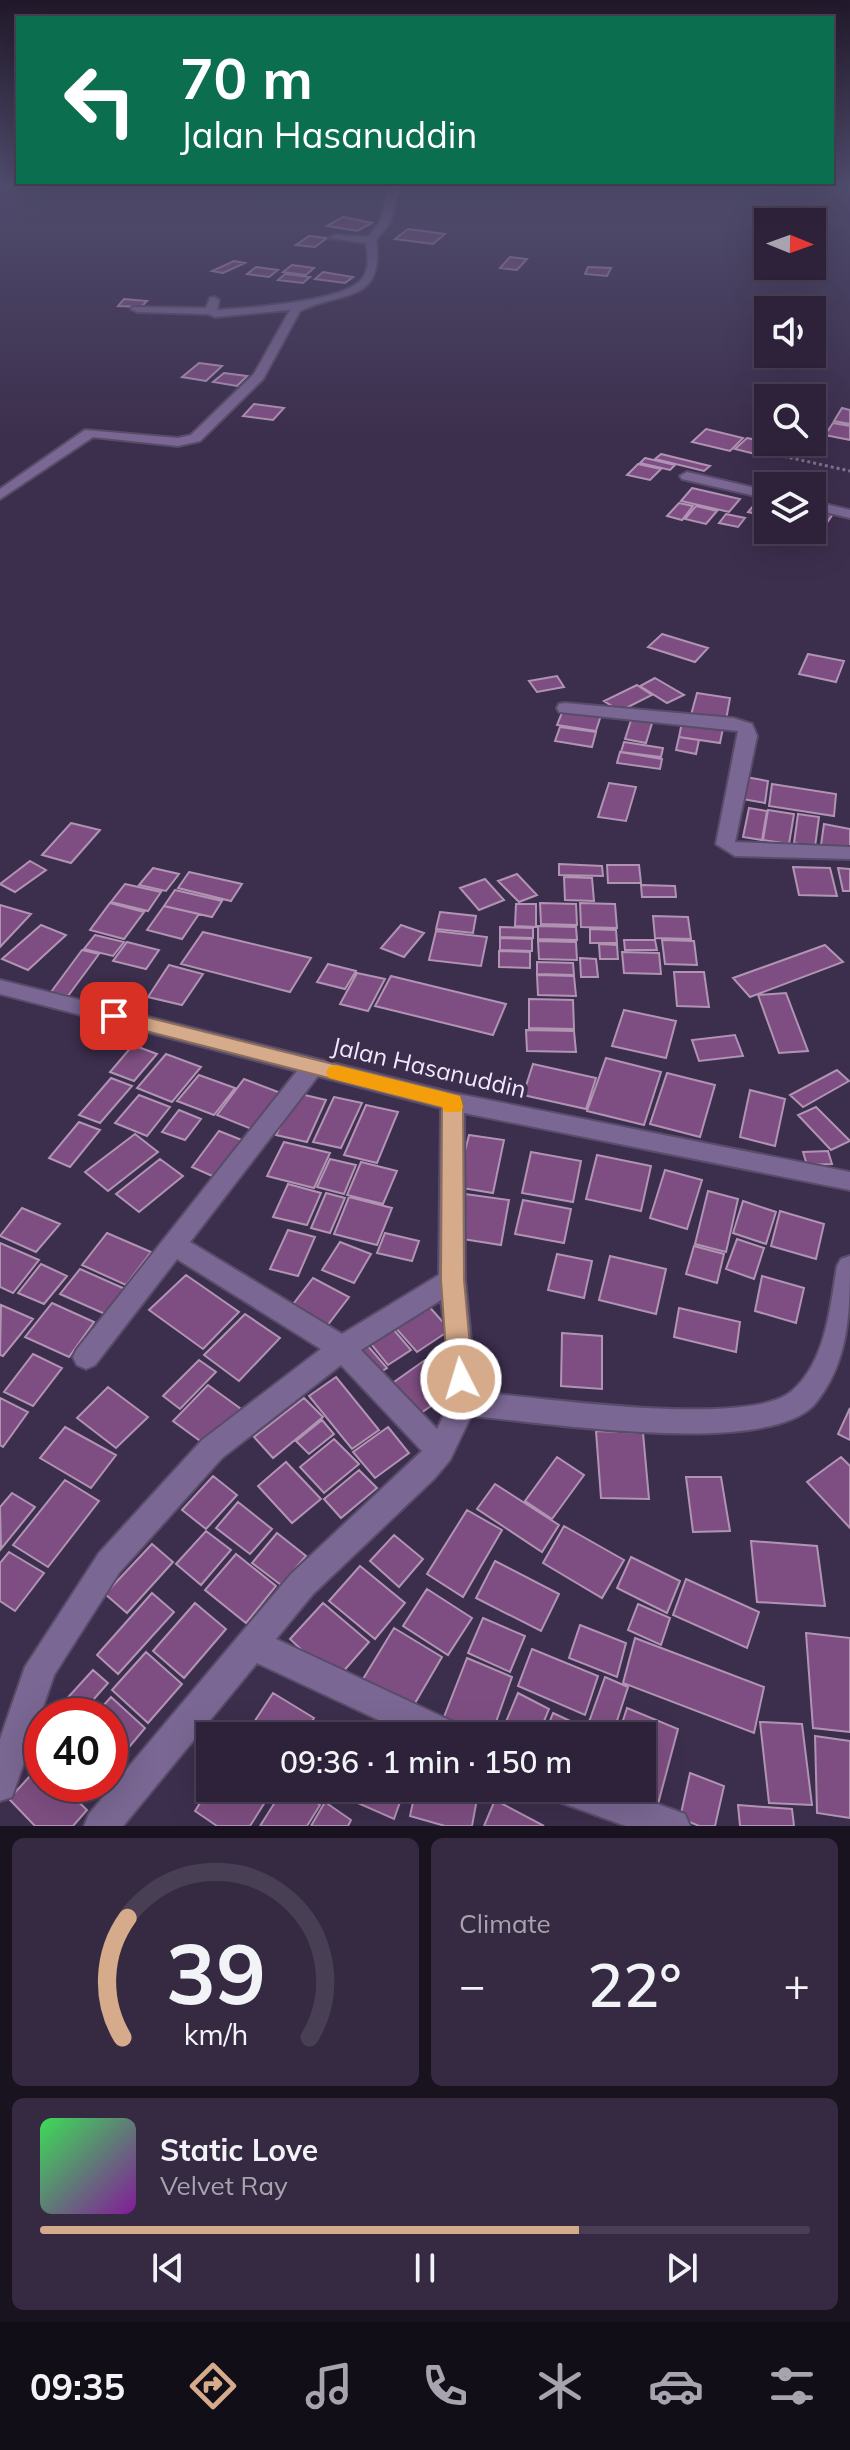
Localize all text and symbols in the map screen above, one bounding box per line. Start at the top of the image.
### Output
text: 70 m [180,43,313,113]
icon: left [48,48,152,152]
text: Jalan Hasanuddin [180,112,477,157]
north arrow [754,208,826,280]
map controls [754,208,826,544]
button: sound [754,296,826,368]
button: search [754,384,826,456]
button: layers [754,472,826,544]
pin [80,982,148,1050]
icon: arrive [92,994,136,1038]
street label: Jalan Hasanuddin [329,1030,529,1104]
position arrow [419,1337,503,1421]
speed limit sign: 40 [24,1698,128,1802]
text: 09:36 · 1 min · 150 m [280,1743,572,1781]
text: Climate [459,1907,551,1940]
text: 39 [166,1920,265,2025]
text: 22° [587,1947,682,2022]
text: − [459,1957,485,2012]
text: + [784,1957,810,2012]
text: km/h [183,2016,248,2052]
text: Static Love [160,2131,318,2169]
text: Velvet Ray [160,2169,288,2202]
icon: previous [146,2246,190,2290]
icon: pause [403,2246,447,2290]
icon: next [660,2246,704,2290]
icon: directions [185,2358,241,2414]
icon: music [301,2358,357,2414]
icon: phone [417,2358,473,2414]
icon: climate [532,2358,588,2414]
icon: car [648,2358,704,2414]
icon: filters [764,2358,820,2414]
text: 09:35 [30,2364,125,2409]

